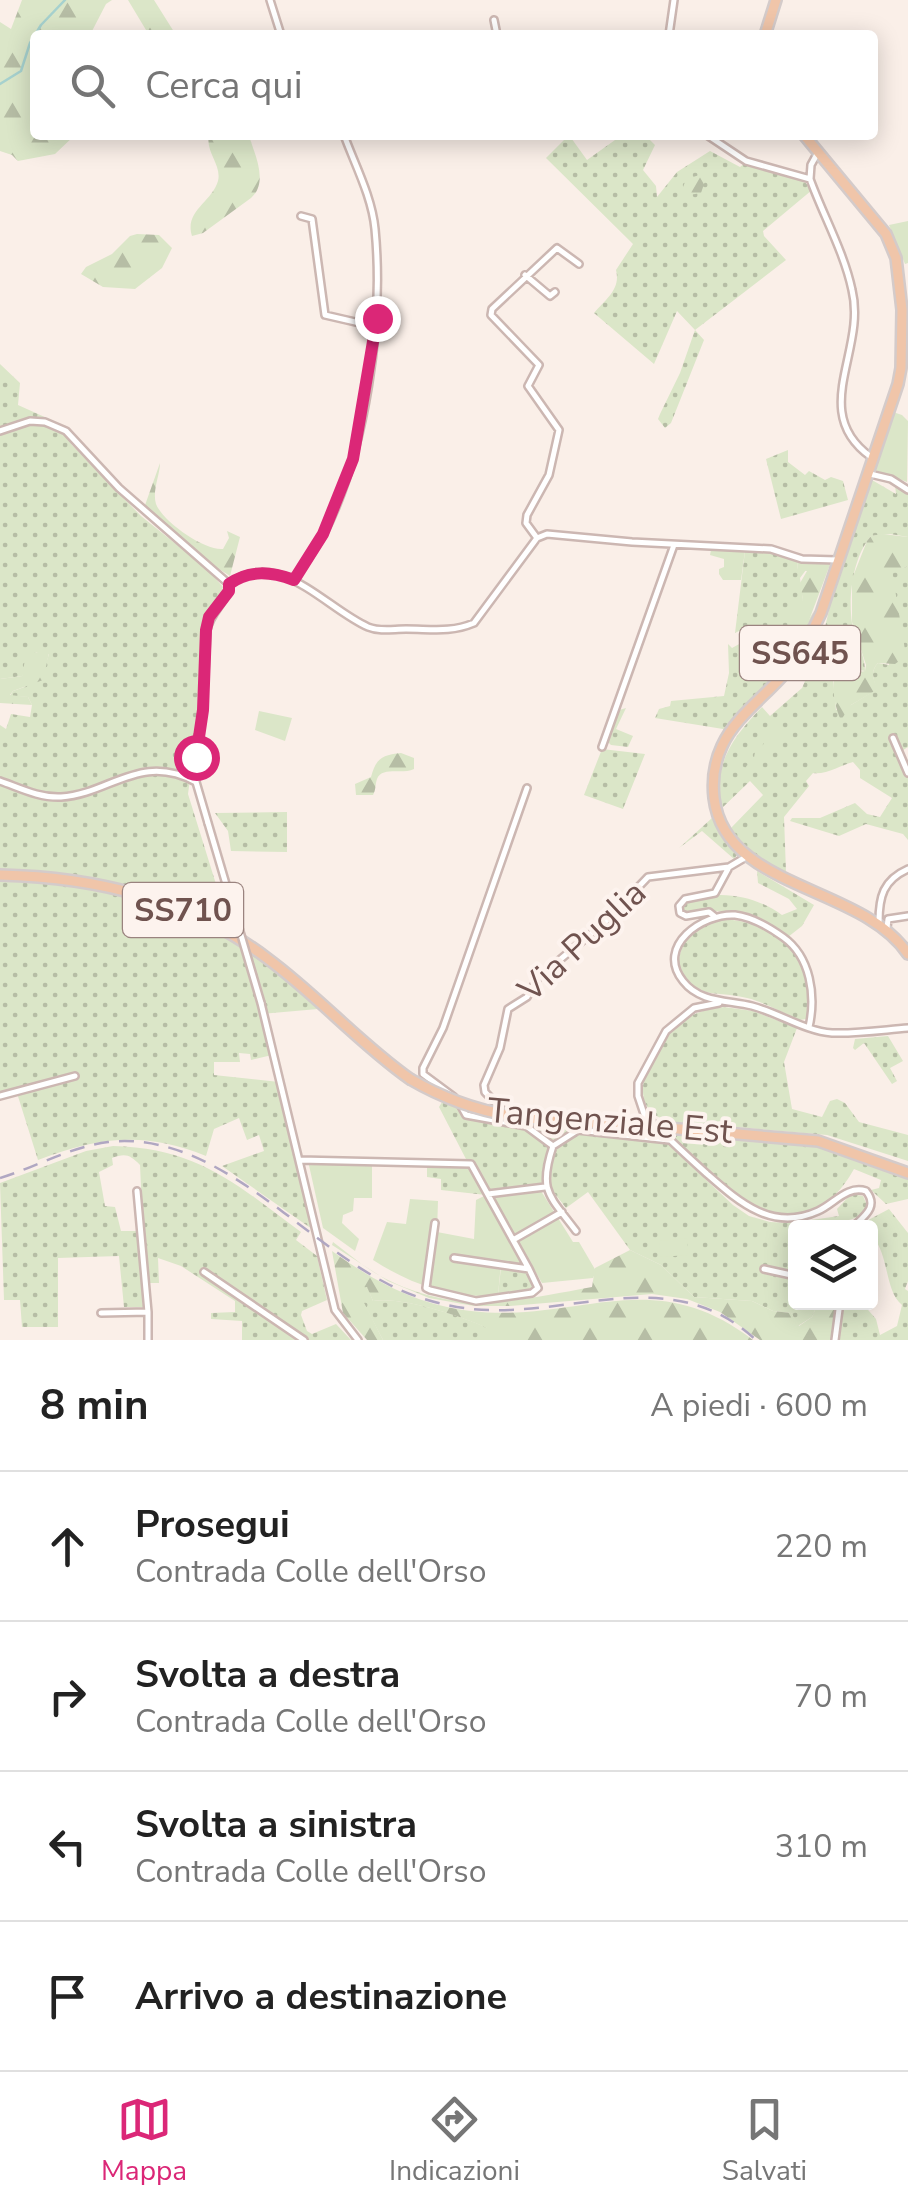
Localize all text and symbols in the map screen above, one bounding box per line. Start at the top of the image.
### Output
search box [30,30,878,140]
icon: search [65,58,120,113]
text: Cerca qui [145,60,302,111]
route end [355,296,401,342]
road number: SS645 [740,626,860,680]
route start [174,735,220,781]
street label: Via Puglia [507,870,656,1013]
road number: SS710 [123,883,243,937]
street label: Tangenziale Est [486,1087,735,1155]
map controls [788,1220,878,1310]
button: layers [788,1220,878,1310]
text: 8 min [40,1377,149,1434]
text: A piedi · 600 m [650,1384,868,1427]
text: Prosegui [135,1499,290,1550]
icon: ahead [40,1519,95,1574]
text: 220 m [775,1525,868,1568]
text: Contrada Colle dell'Orso [135,1550,486,1593]
text: Svolta a destra [135,1649,400,1700]
icon: right [40,1669,95,1724]
text: 70 m [794,1675,868,1718]
text: Contrada Colle dell'Orso [135,1700,486,1743]
text: Svolta a sinistra [135,1799,417,1850]
icon: left [40,1819,95,1874]
text: 310 m [775,1825,868,1868]
text: Contrada Colle dell'Orso [135,1850,486,1893]
icon: arrive [40,1969,95,2024]
text: Arrivo a destinazione [135,1971,507,2022]
tab: Mappa [101,2092,187,2190]
tab: Indicazioni [389,2092,520,2190]
tab: Salvati [722,2092,807,2190]

